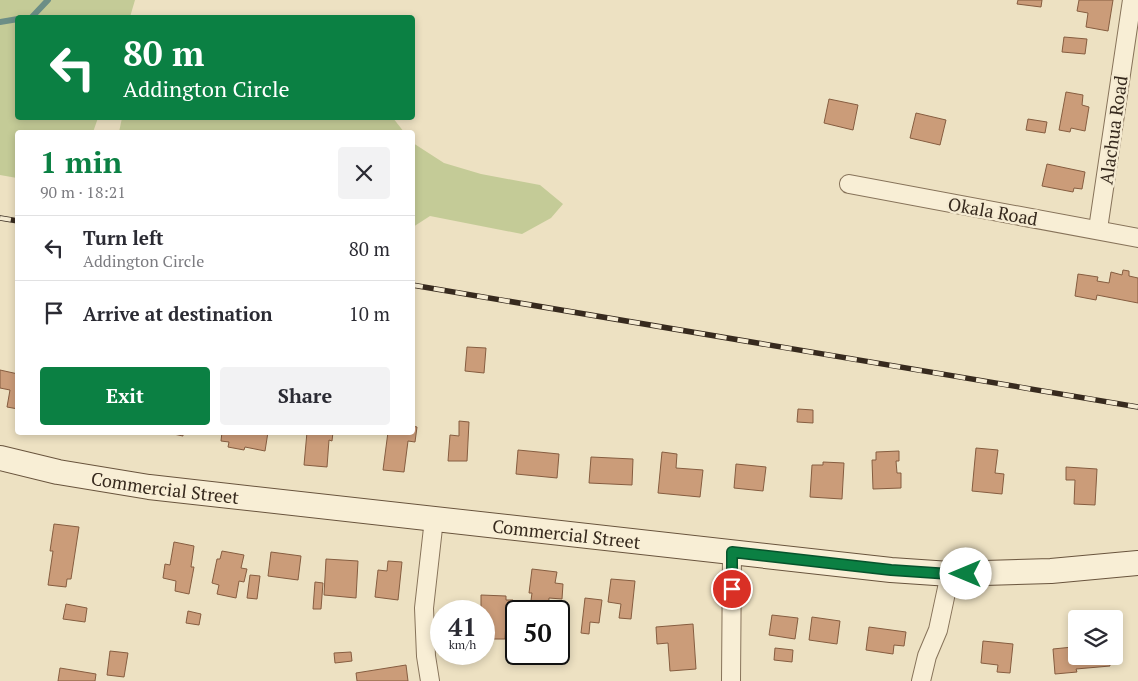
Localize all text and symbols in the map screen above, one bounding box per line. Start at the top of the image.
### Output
text: 80 m [123,30,204,76]
icon: left [40,35,105,100]
text: Addington Circle [123,74,290,103]
street label: Alachua Road [1093,74,1133,186]
text: 1 min [40,142,122,182]
button: close [338,147,390,199]
text: 90 m · 18:21 [40,181,126,203]
street label: Okala Road [946,191,1040,231]
text: Turn left [83,225,164,250]
icon: left [40,234,68,262]
text: 80 m [349,236,390,261]
text: Addington Circle [83,250,204,272]
icon: arrive [40,299,68,327]
text: Arrive at destination [83,301,272,326]
text: 10 m [349,301,390,326]
button: Exit [40,367,210,425]
button: Share [220,367,390,425]
street label: Commercial Street [89,466,241,509]
street label: Commercial Street [491,513,642,554]
position arrow [939,547,991,599]
pin [711,568,753,610]
icon: arrive [718,575,746,603]
speed limit sign: 50 [505,600,570,665]
text: 41 [448,610,477,643]
map controls [1068,610,1123,665]
button: layers [1068,610,1123,665]
text: km/h [449,637,476,652]

